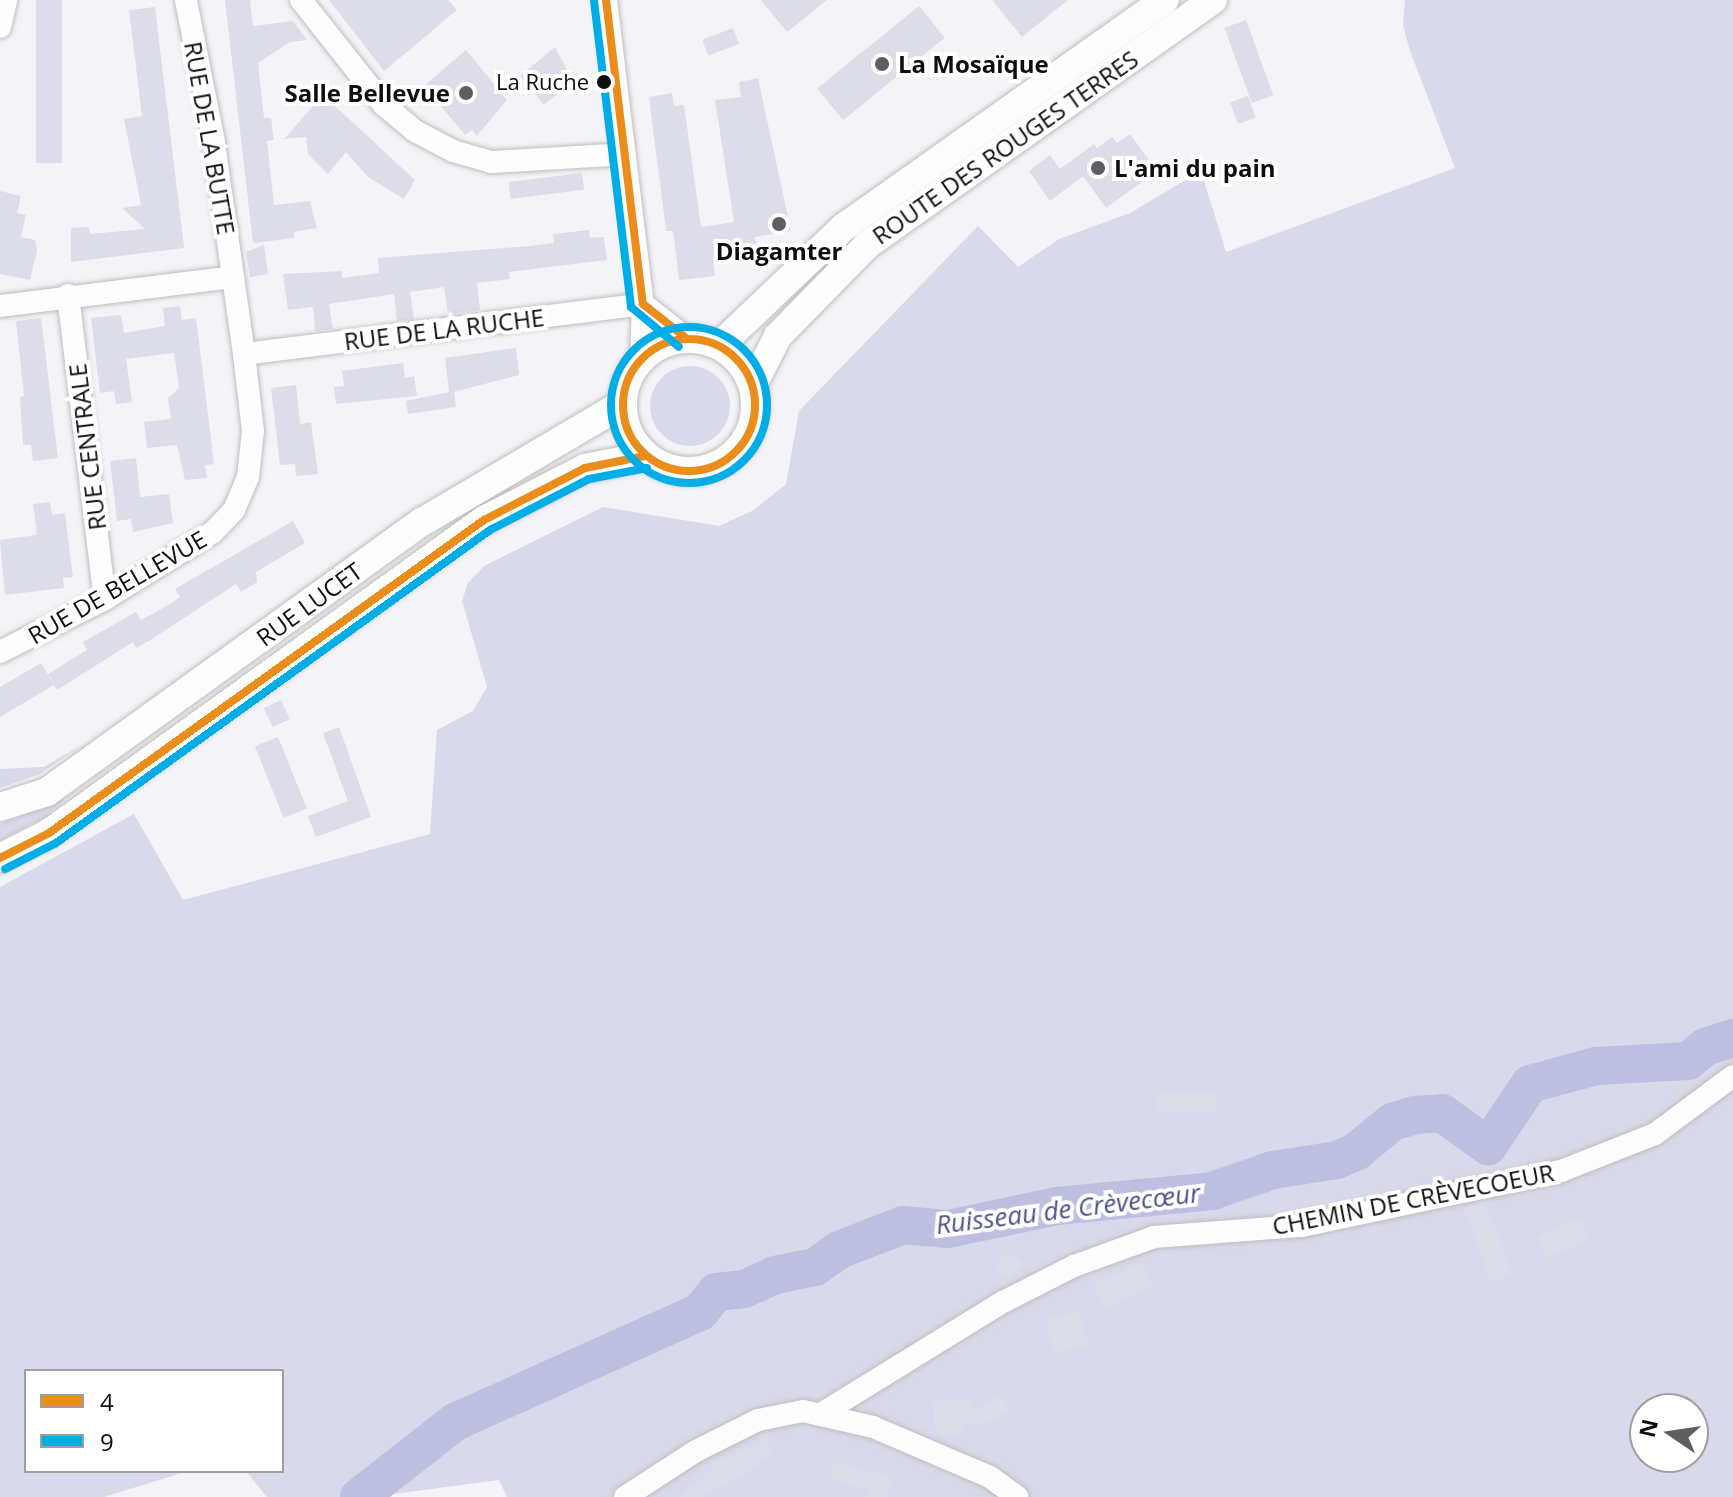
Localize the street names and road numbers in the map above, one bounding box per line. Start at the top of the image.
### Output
street label: RUE DE LA BUTTE [179,39,241,237]
street label: ROUTE DES ROUGES TERRES [867,44,1143,250]
street label: RUE DE LA RUCHE [342,302,546,356]
street label: RUE CENTRALE [63,362,111,532]
street label: RUE DE BELLEVUE [23,524,211,650]
street label: RUE LUCET [251,556,367,652]
street label: CHEMIN DE CRÈVECOEUR [1270,1158,1556,1240]

